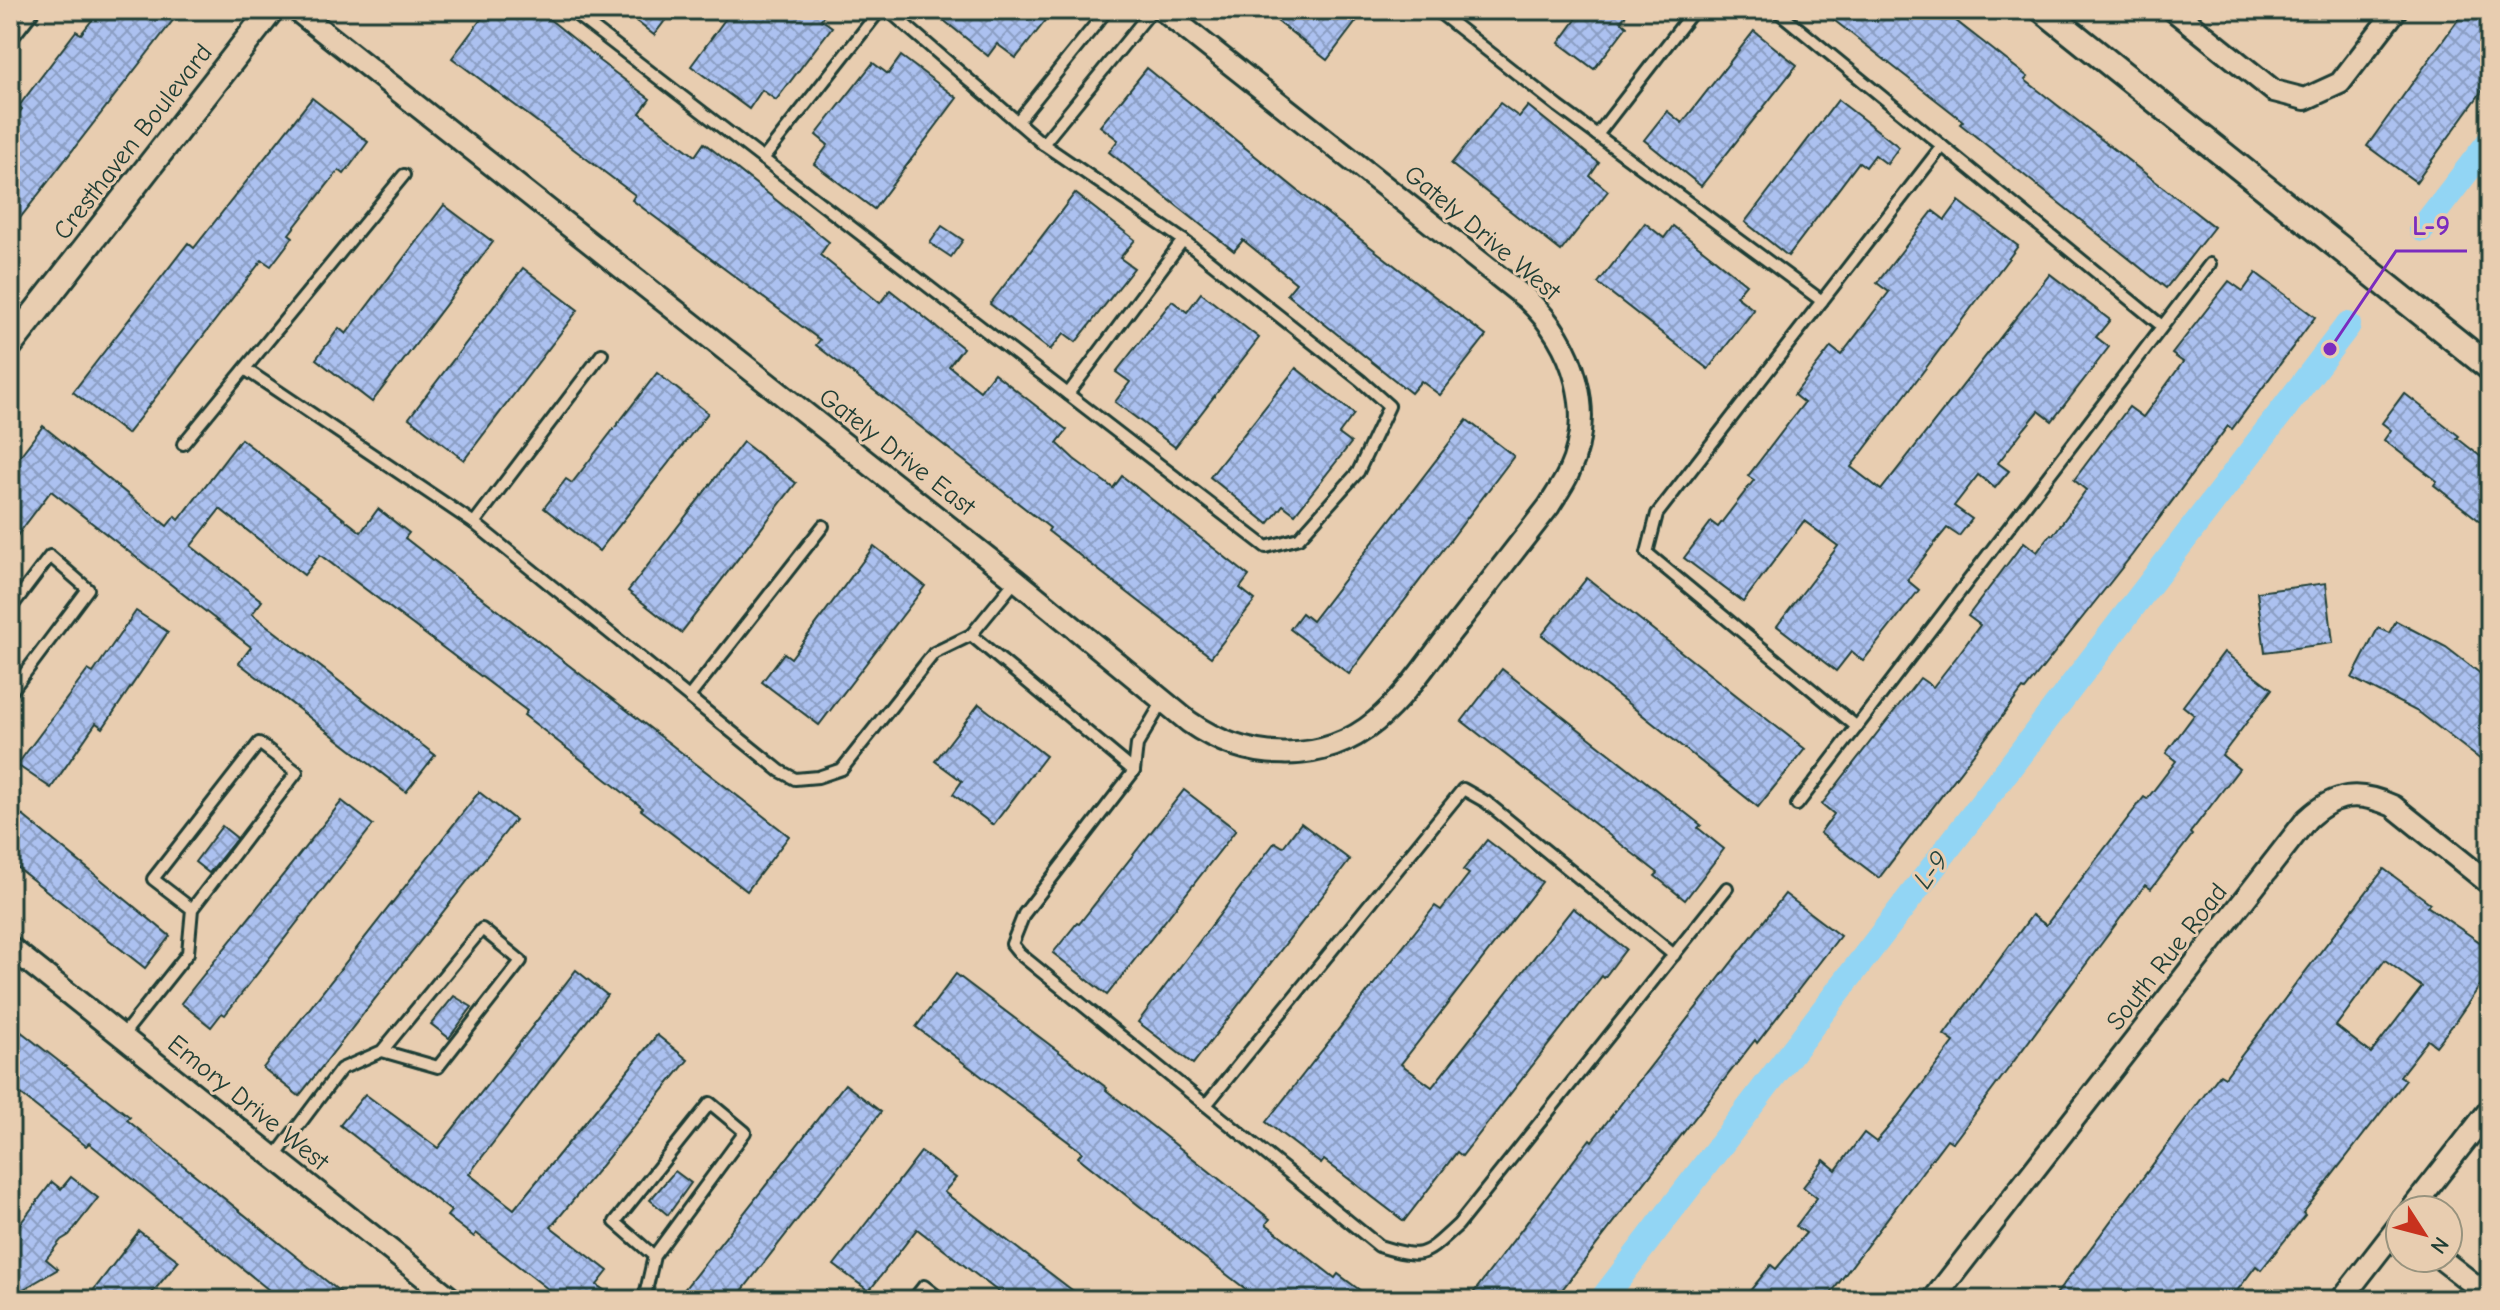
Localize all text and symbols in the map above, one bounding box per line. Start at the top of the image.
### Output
street label: Cresthaven Boulevard [47,38,219,246]
street label: Gately Drive West [1398,159,1567,308]
callout: L-9 [2396,199,2467,251]
text: L-9 [2412,210,2450,242]
street label: Gately Drive East [813,382,982,523]
water label: L-9 [1907,845,1955,895]
street label: South Rue Road [2100,878,2234,1036]
street label: Emory Drive West [162,1029,336,1178]
north arrow [2384,1194,2464,1274]
text: N [2425,1232,2454,1259]

